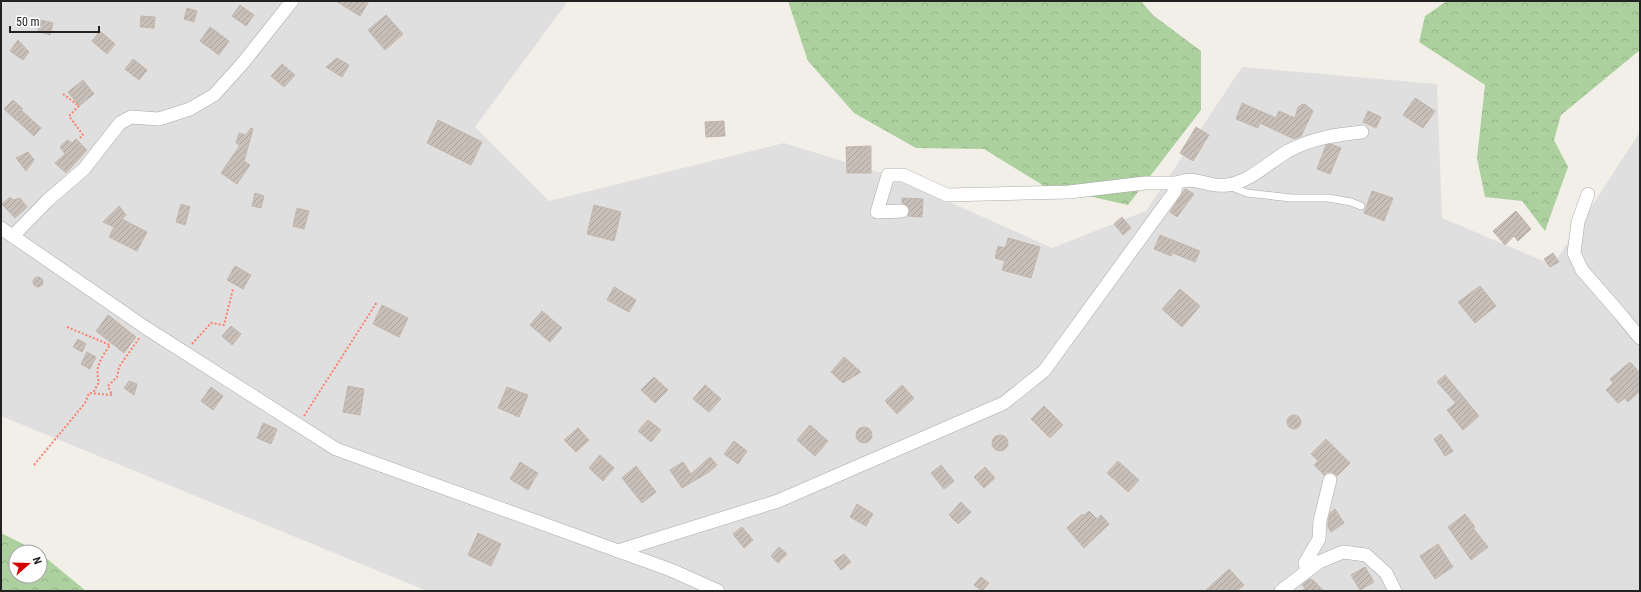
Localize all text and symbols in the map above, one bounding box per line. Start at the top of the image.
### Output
scale bar [10,8,99,34]
text: 50 m [16,15,40,29]
north arrow [8,544,48,584]
text: N [30,555,44,566]

